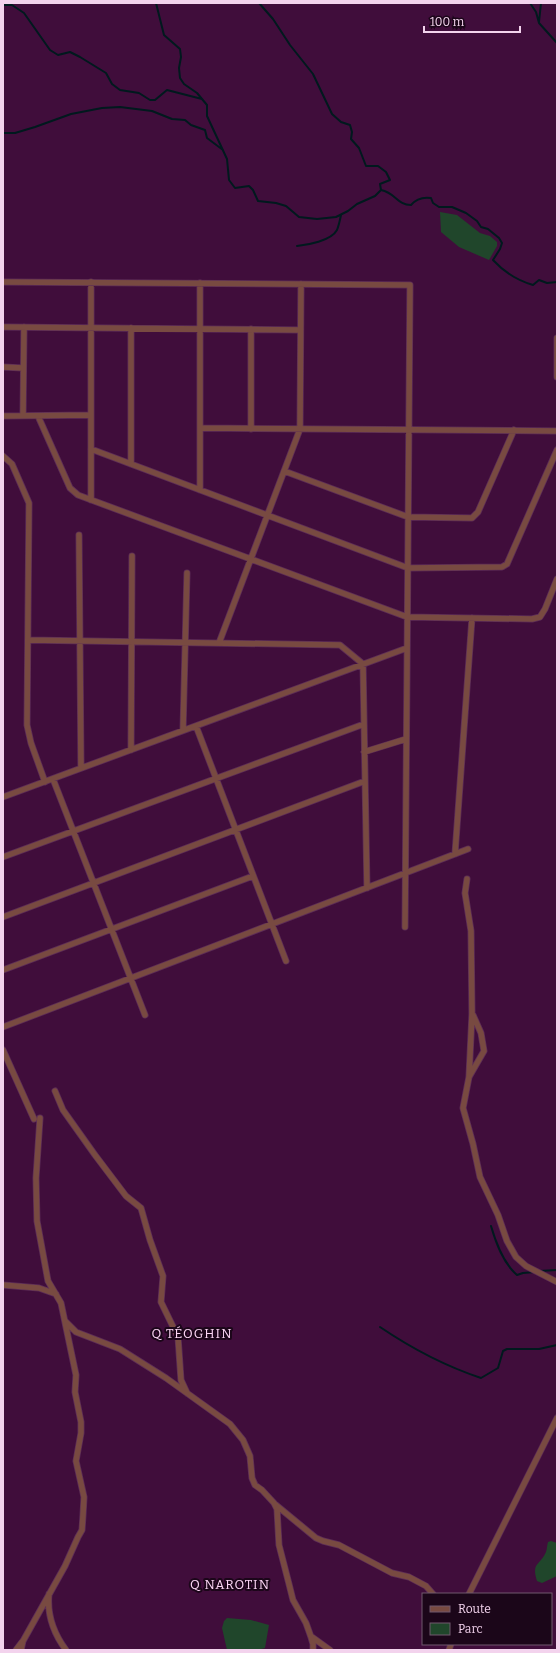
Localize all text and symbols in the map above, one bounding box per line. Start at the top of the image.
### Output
scale bar [424,8,520,34]
text: 100 m [430,15,465,29]
district label: Q TÉOGHIN [152,1326,233,1341]
district label: Q NAROTIN [190,1577,270,1592]
legend [422,1593,552,1645]
text: Route [458,1602,491,1616]
text: Parc [458,1622,483,1636]

